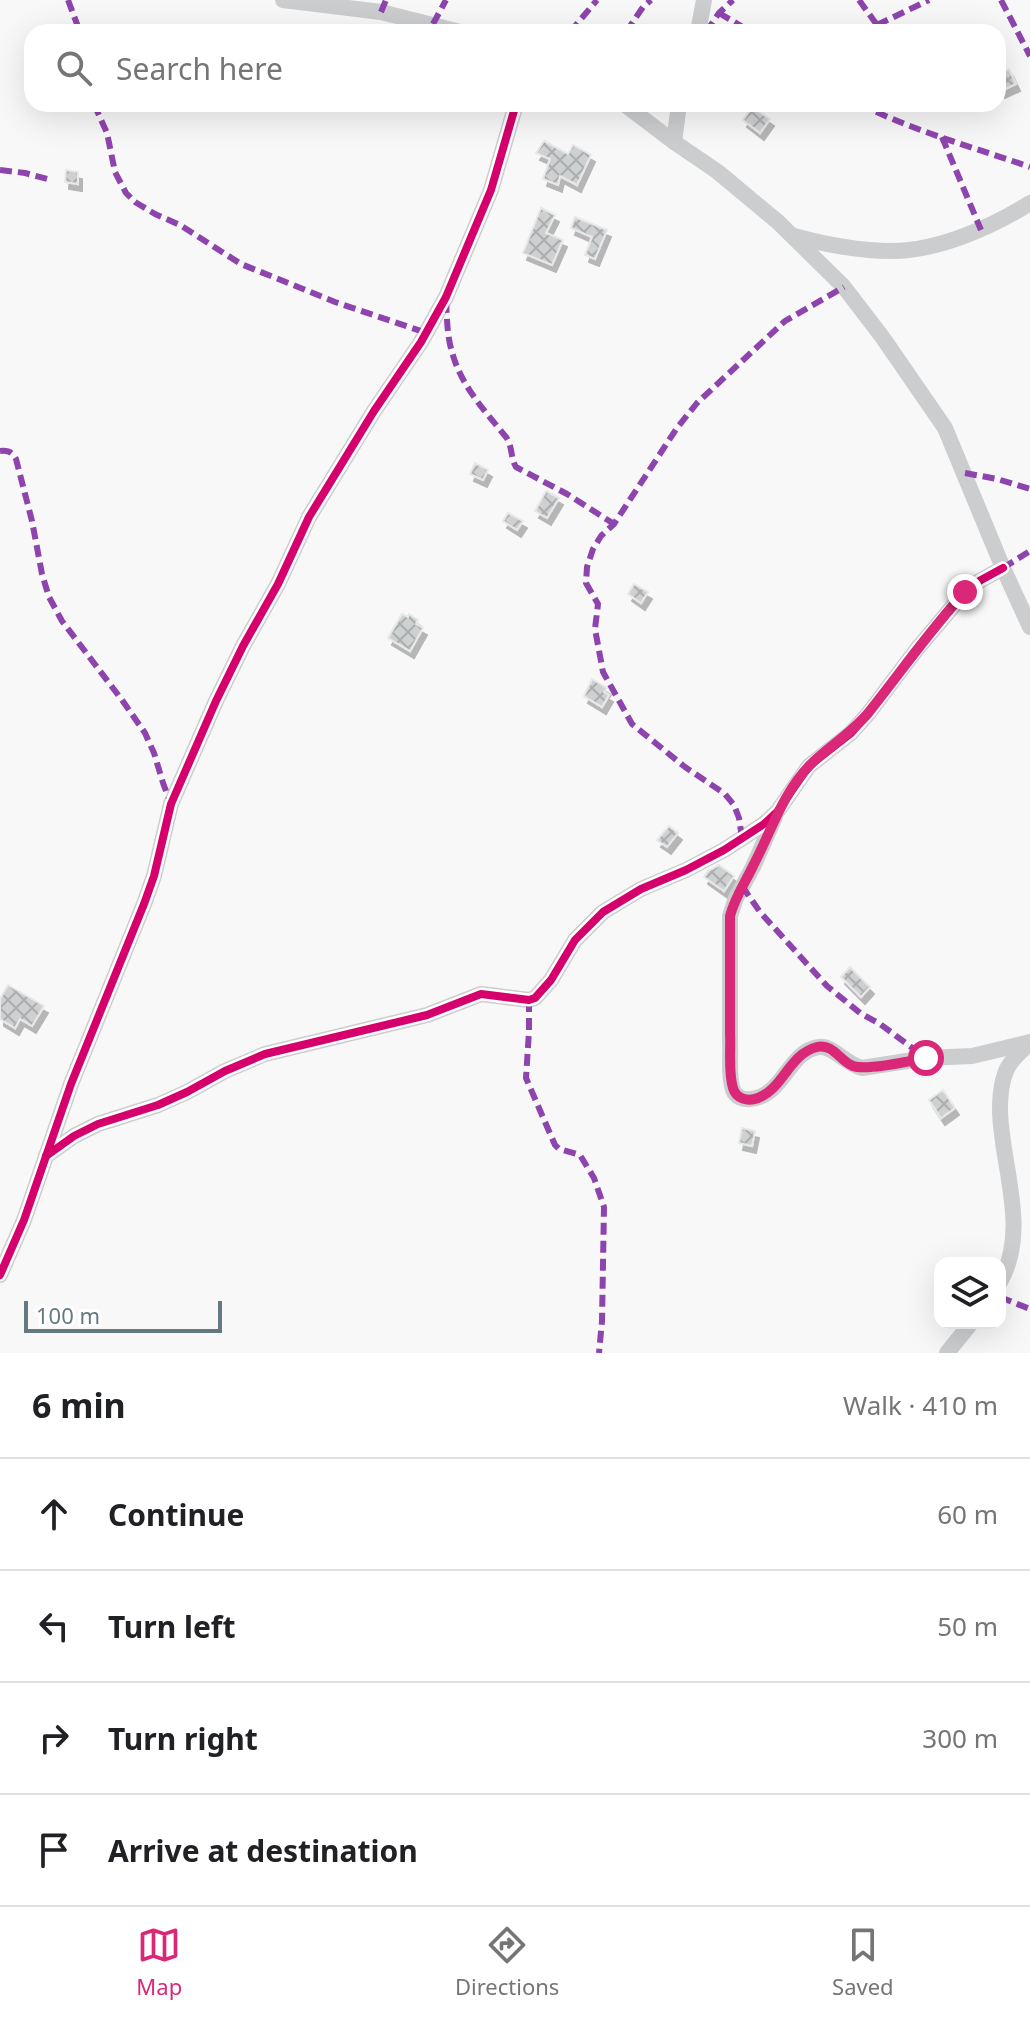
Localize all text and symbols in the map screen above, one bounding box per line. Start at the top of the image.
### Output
search box [24,24,1006,112]
icon: search [52,46,96,90]
text: Search here [116,48,283,89]
route end [947,574,983,610]
route start [908,1040,944,1076]
map controls [934,1257,1006,1329]
button: layers [934,1257,1006,1329]
scale bar [24,1297,222,1333]
text: 100 m [36,1300,100,1330]
text: 6 min [32,1382,126,1428]
text: Walk · 410 m [843,1387,998,1423]
icon: ahead [32,1492,76,1536]
text: Continue [108,1494,244,1535]
text: 60 m [937,1496,998,1532]
icon: left [32,1604,76,1648]
text: Turn left [108,1606,236,1647]
text: 50 m [937,1608,998,1644]
icon: right [32,1716,76,1760]
text: Turn right [108,1718,258,1759]
text: 300 m [922,1720,998,1756]
icon: arrive [32,1828,76,1872]
text: Arrive at destination [108,1830,418,1871]
tab: Map [136,1923,182,2001]
tab: Directions [455,1923,559,2001]
tab: Saved [832,1923,894,2001]

